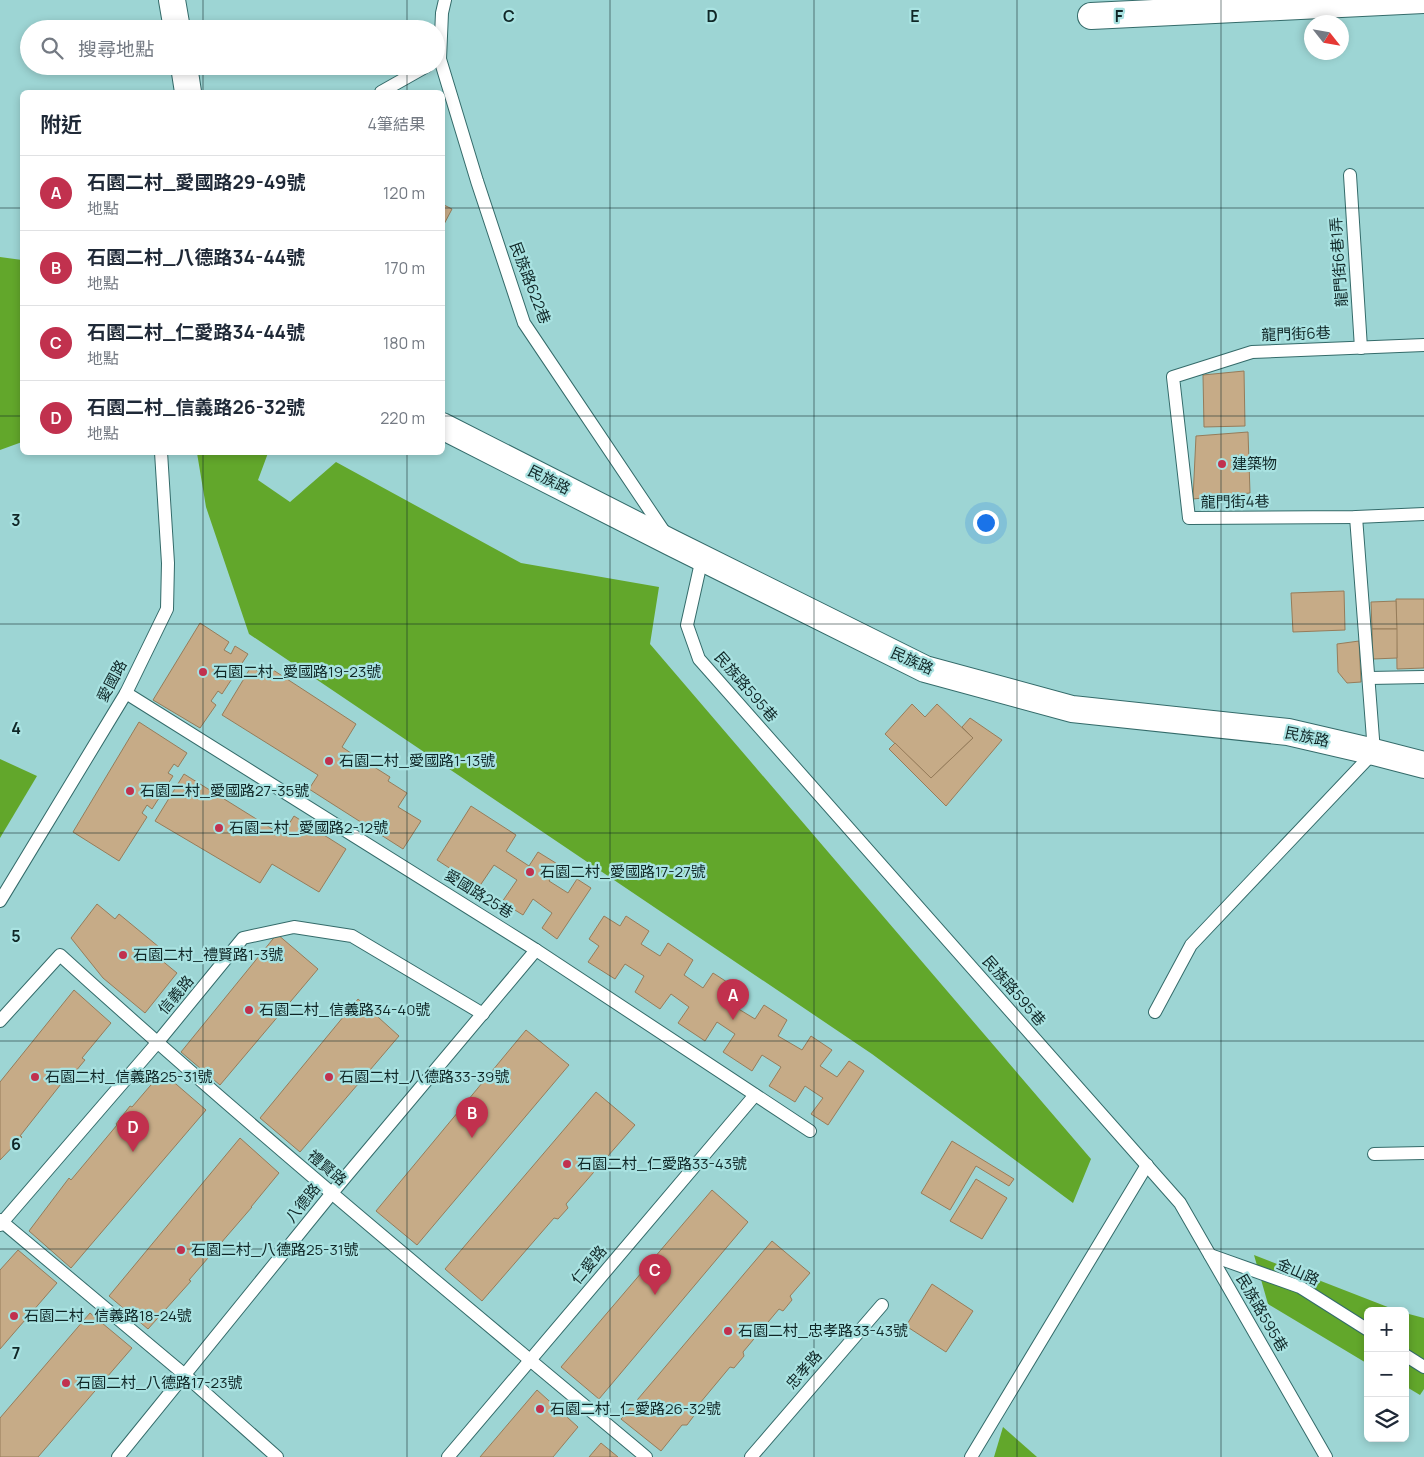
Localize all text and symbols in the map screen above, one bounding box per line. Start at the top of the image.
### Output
text: C [503,5,515,27]
text: D [706,5,718,27]
text: E [910,5,920,27]
text: F [1115,5,1124,27]
north arrow [1304,15,1349,60]
search box [20,20,445,75]
icon: search [38,34,66,62]
text: 搜尋地點 [78,36,154,62]
text: 附近 [40,110,82,138]
text: 4筆結果 [368,113,425,135]
text: 石園二村_愛國路29-49號 [87,169,306,195]
text: A [51,182,61,204]
text: 120 m [383,182,425,204]
text: 地點 [87,197,119,219]
street label: 龍門街6巷1弄 [1325,216,1352,308]
street label: 民族路622巷 [505,239,556,327]
text: 石園二村_八德路34-44號 [87,244,305,270]
text: B [51,257,61,279]
text: 170 m [384,257,425,279]
text: 地點 [87,272,119,294]
text: 石園二村_仁愛路34-44號 [87,319,305,345]
street label: 龍門街6巷 [1261,322,1331,345]
text: C [50,332,62,354]
text: 180 m [383,332,425,354]
text: 地點 [87,347,119,369]
text: 石園二村_信義路26-32號 [87,394,305,420]
text: D [50,407,62,429]
text: 220 m [380,407,425,429]
text: 地點 [87,422,119,444]
place label: 建築物 [1232,453,1277,474]
marker: 建築物 [1216,458,1228,470]
street label: 民族路 [524,460,574,499]
street label: 龍門街4巷 [1200,490,1270,513]
text: 3 [11,509,21,531]
your location [973,510,999,536]
street label: 民族路 [887,642,937,679]
street label: 民族路595巷 [710,647,783,726]
street label: 愛國路 [92,656,131,706]
place label: 石園二村_愛國路19-23號 [213,661,381,682]
marker: 石園二村_愛國路19-23號 [197,666,209,678]
text: 4 [11,717,21,739]
street label: 民族路 [1283,722,1331,751]
place label: 石園二村_愛國路1-13號 [339,750,495,771]
marker: 石園二村_愛國路1-13號 [323,755,335,767]
place label: 石園二村_愛國路27-35號 [140,780,309,801]
marker: 石園二村_愛國路27-35號 [124,785,136,797]
place label: 石園二村_愛國路2-12號 [229,817,388,838]
marker: 石園二村_愛國路2-12號 [213,822,225,834]
place label: 石園二村_愛國路17-27號 [540,861,706,882]
street label: 愛國路25巷 [441,864,518,923]
marker: 石園二村_愛國路17-27號 [524,866,536,878]
text: 5 [11,925,21,947]
place label: 石園二村_禮賢路1-3號 [133,944,283,965]
marker: 石園二村_禮賢路1-3號 [117,949,129,961]
street label: 民族路595巷 [978,951,1051,1030]
street label: 信義路 [153,971,198,1019]
pin: A [717,979,749,1020]
place label: 石園二村_信義路34-40號 [259,999,430,1020]
marker: 石園二村_信義路34-40號 [243,1004,255,1016]
place label: 石園二村_信義路25-31號 [45,1066,213,1087]
place label: 石園二村_八德路33-39號 [339,1066,509,1087]
marker: 石園二村_信義路25-31號 [29,1071,41,1083]
marker: 石園二村_八德路33-39號 [323,1071,335,1083]
pin: B [456,1097,488,1138]
pin: D [117,1111,149,1152]
text: 6 [11,1133,21,1155]
street label: 禮賢路 [303,1145,351,1190]
place label: 石園二村_仁愛路33-43號 [577,1153,747,1174]
marker: 石園二村_仁愛路33-43號 [561,1158,573,1170]
street label: 八德路 [280,1179,325,1227]
place label: 石園二村_八德路25-31號 [191,1239,359,1260]
street label: 仁愛路 [566,1241,611,1289]
marker: 石園二村_八德路25-31號 [175,1244,187,1256]
street label: 金山路 [1273,1253,1323,1290]
pin: C [639,1254,671,1295]
street label: 民族路595巷 [1232,1270,1293,1356]
place label: 石園二村_信義路18-24號 [24,1305,192,1326]
map controls [1364,1307,1409,1442]
button: + [1364,1307,1409,1352]
marker: 石園二村_信義路18-24號 [8,1310,20,1322]
place label: 石園二村_忠孝路33-43號 [738,1320,908,1341]
marker: 石園二村_忠孝路33-43號 [722,1325,734,1337]
text: 7 [12,1342,20,1364]
street label: 忠孝路 [781,1346,826,1394]
button: − [1364,1352,1409,1397]
place label: 石園二村_八德路17-23號 [76,1372,242,1393]
marker: 石園二村_八德路17-23號 [60,1377,72,1389]
button: layers [1364,1397,1409,1442]
place label: 石園二村_仁愛路26-32號 [550,1398,721,1419]
marker: 石園二村_仁愛路26-32號 [534,1403,546,1415]

